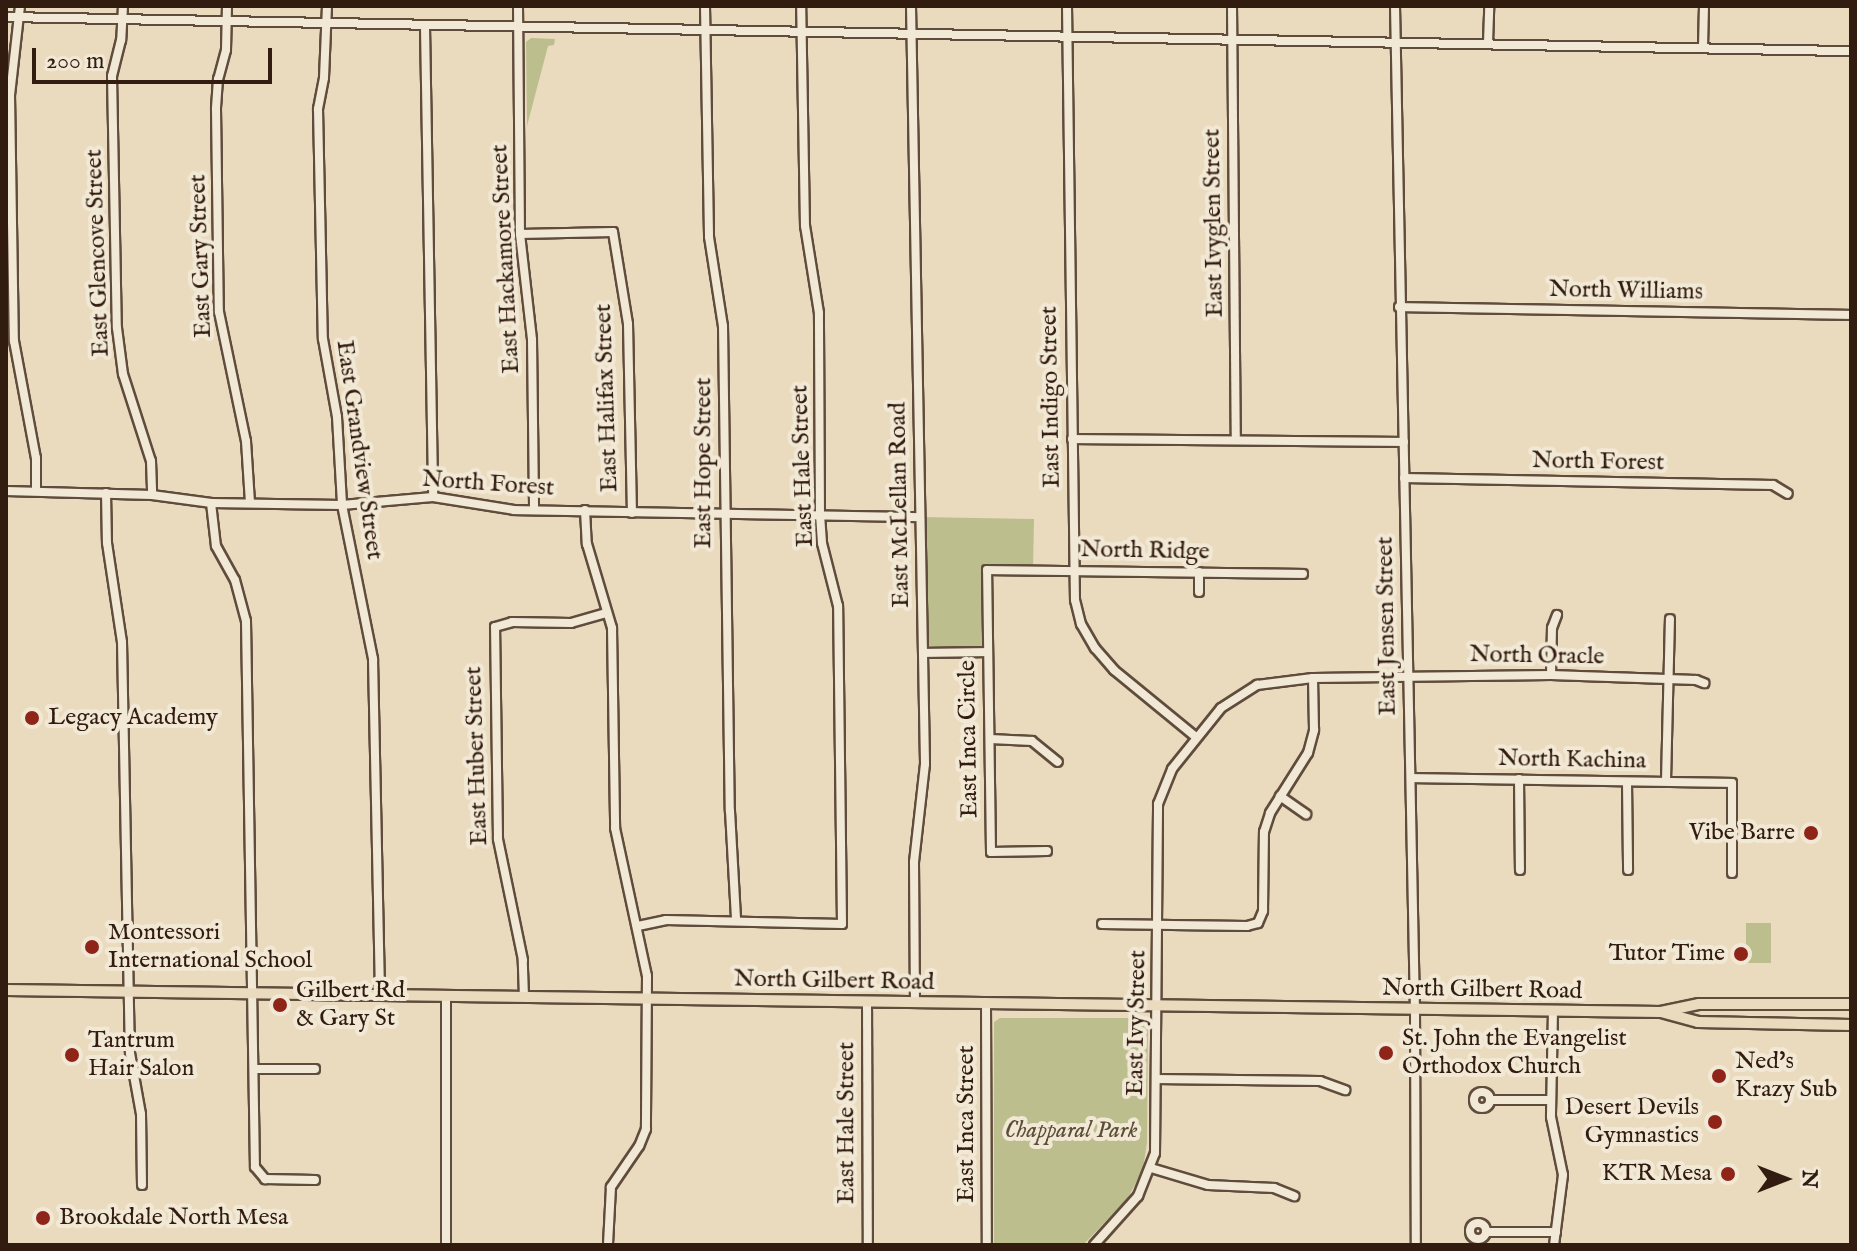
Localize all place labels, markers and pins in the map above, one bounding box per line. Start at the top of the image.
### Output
place label: Legacy Academy [48,704,218,732]
marker: Legacy Academy [23,709,41,727]
place label: Vibe Barre [1689,819,1795,847]
marker: Vibe Barre [1802,824,1820,842]
place label: Montessori International School [108,919,312,975]
marker: Montessori International School [83,938,101,956]
place label: Tutor Time [1609,940,1725,968]
marker: Tutor Time [1732,945,1750,963]
place label: Gilbert Rd & Gary St [296,977,405,1033]
marker: Gilbert Rd & Gary St [271,996,289,1014]
place label: St. John the Evangelist Orthodox Church [1402,1025,1627,1081]
place label: Tantrum Hair Salon [88,1027,194,1083]
marker: St. John the Evangelist Orthodox Church [1377,1044,1395,1062]
marker: Tantrum Hair Salon [63,1046,81,1064]
place label: Ned's Krazy Sub [1735,1048,1837,1104]
marker: Ned's Krazy Sub [1710,1067,1728,1085]
place label: Desert Devils Gymnastics [1565,1094,1699,1150]
marker: Desert Devils Gymnastics [1706,1113,1724,1131]
place label: KTR Mesa [1602,1160,1712,1188]
marker: KTR Mesa [1719,1165,1737,1183]
place label: Brookdale North Mesa [59,1204,288,1232]
marker: Brookdale North Mesa [34,1209,52,1227]

